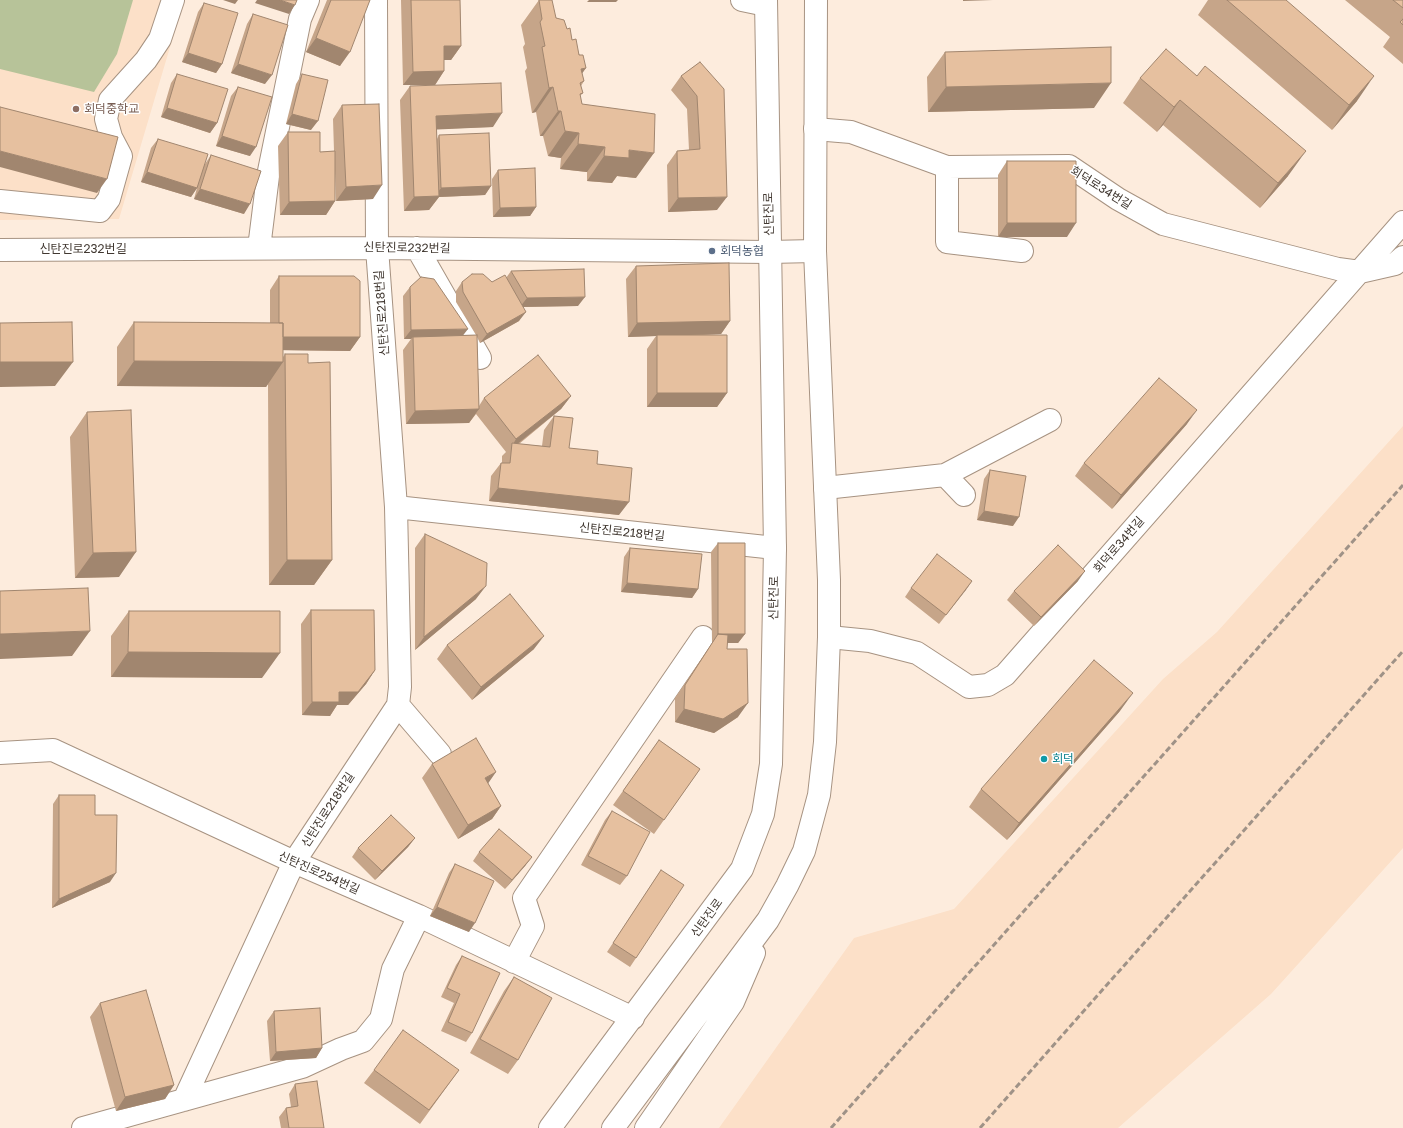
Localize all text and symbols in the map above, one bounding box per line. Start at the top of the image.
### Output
place label: 회덕중학교 [84,102,139,116]
marker: 회덕중학교 [71,104,81,114]
street label: 회덕로34번길 [1068,163,1134,213]
street label: 신탄진로 [761,192,777,236]
street label: 신탄진로232번길 [363,240,451,256]
street label: 신탄진로232번길 [39,242,127,256]
place label: 회덕농협 [720,244,764,258]
marker: 회덕농협 [707,246,717,256]
street label: 신탄진로218번길 [372,269,392,357]
street label: 회덕로34번길 [1091,514,1147,576]
street label: 신탄진로218번길 [578,520,666,544]
street label: 신탄진로 [766,576,782,620]
place label: 회덕 [1052,752,1074,766]
marker: 회덕 [1039,754,1049,764]
street label: 신탄진로218번길 [298,770,358,850]
street label: 신탄진로254번길 [276,849,362,897]
street label: 신탄진로 [688,896,726,940]

